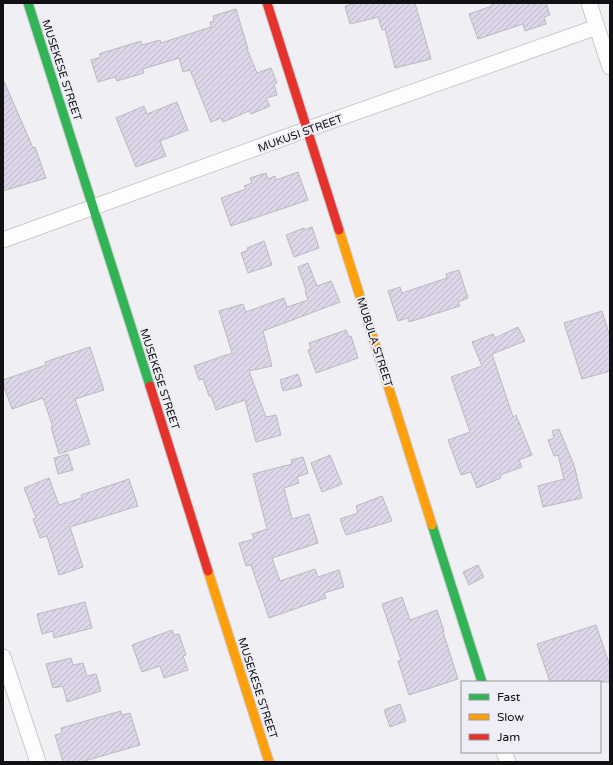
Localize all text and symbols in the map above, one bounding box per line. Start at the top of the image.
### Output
street label: MUSEKESE STREET [39,18,84,123]
street label: MUKUSI STREET [256,112,345,155]
street label: MUBULA STREET [354,296,395,389]
street label: MUSEKESE STREET [137,327,182,432]
street label: MUSEKESE STREET [235,636,280,741]
legend [461,681,601,753]
text: Fast [497,690,521,704]
text: Slow [497,710,524,724]
text: Jam [497,730,520,744]

